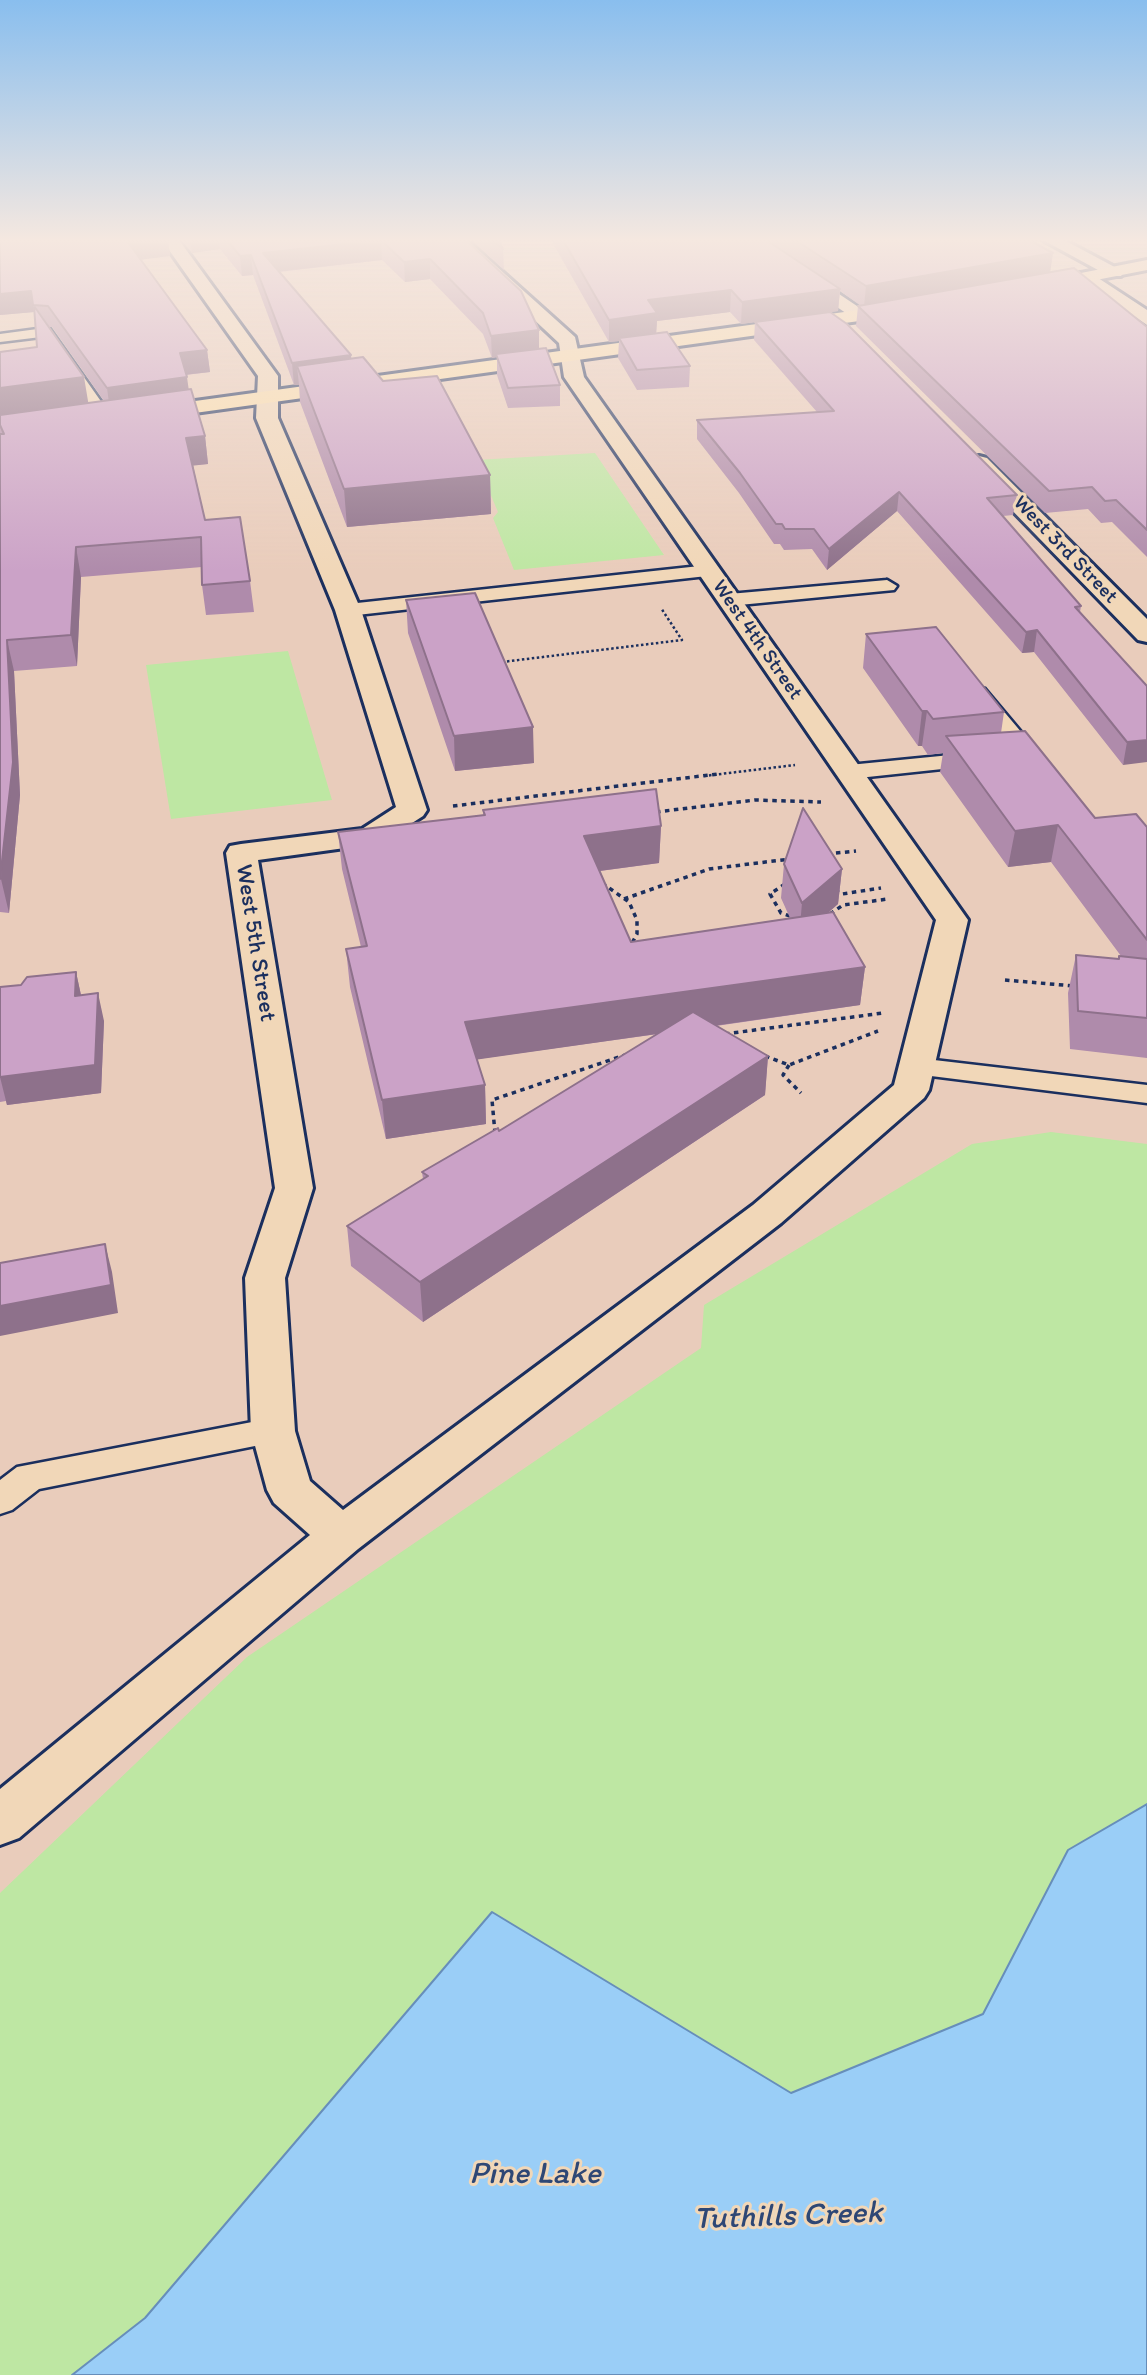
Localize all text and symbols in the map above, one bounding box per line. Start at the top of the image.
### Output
street label: West 3rd Street [1007,491,1123,609]
street label: West 4th Street [706,575,808,705]
street label: West 5th Street [228,862,282,1024]
water label: Pine Lake [469,2156,601,2194]
water label: Tuthills Creek [693,2195,883,2239]

